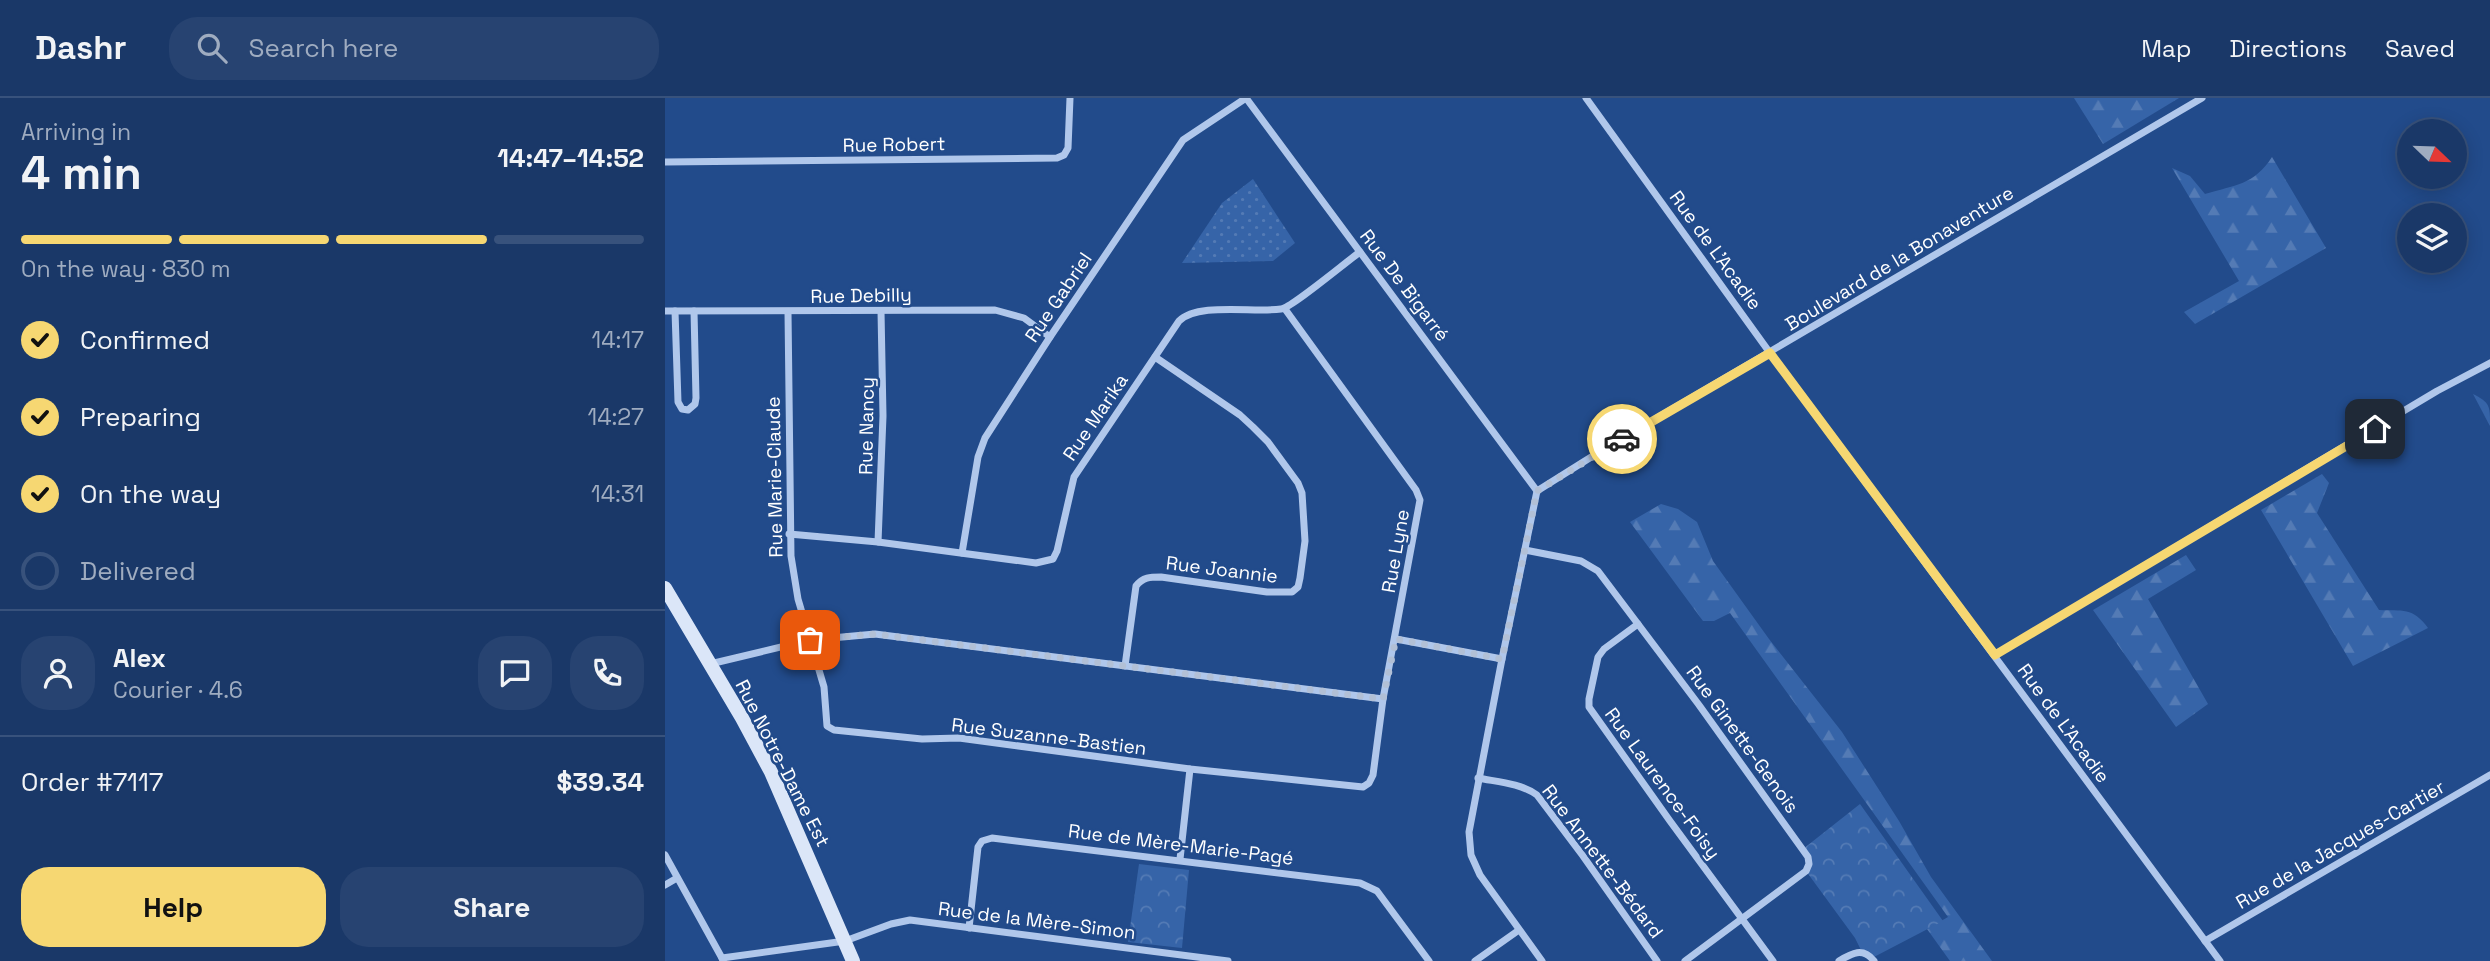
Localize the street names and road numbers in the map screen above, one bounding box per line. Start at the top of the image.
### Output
street label: Rue Robert [842,131,946,158]
street label: Boulevard de la Bonaventure [1780,180,2018,337]
street label: Rue de L'Acadie [1664,186,1767,315]
street label: Rue De Bigarré [1354,224,1455,346]
street label: Rue Gabriel [1019,248,1098,347]
street label: Rue Debilly [810,282,912,309]
street label: Rue Marika [1057,369,1134,466]
street label: Rue Nancy [853,377,880,475]
street label: Rue Marie-Claude [761,396,788,558]
street label: Rue Lyne [1376,507,1415,595]
street label: Rue Joannie [1165,550,1279,589]
street label: Rue de L'Acadie [2012,659,2115,788]
street label: Rue Ginette-Genois [1681,661,1805,818]
street label: Rue Notre-Dame Est [730,675,836,851]
street label: Rue Laurence-Foisy [1599,702,1726,864]
street label: Rue Suzanne-Bastien [950,712,1148,761]
street label: Rue de la Jacques-Cartier [2231,774,2449,915]
street label: Rue Annette-Bédard [1536,779,1669,943]
street label: Rue de Mère-Marie-Pagé [1067,818,1295,871]
street label: Rue de la Mère-Simon [937,896,1137,945]

